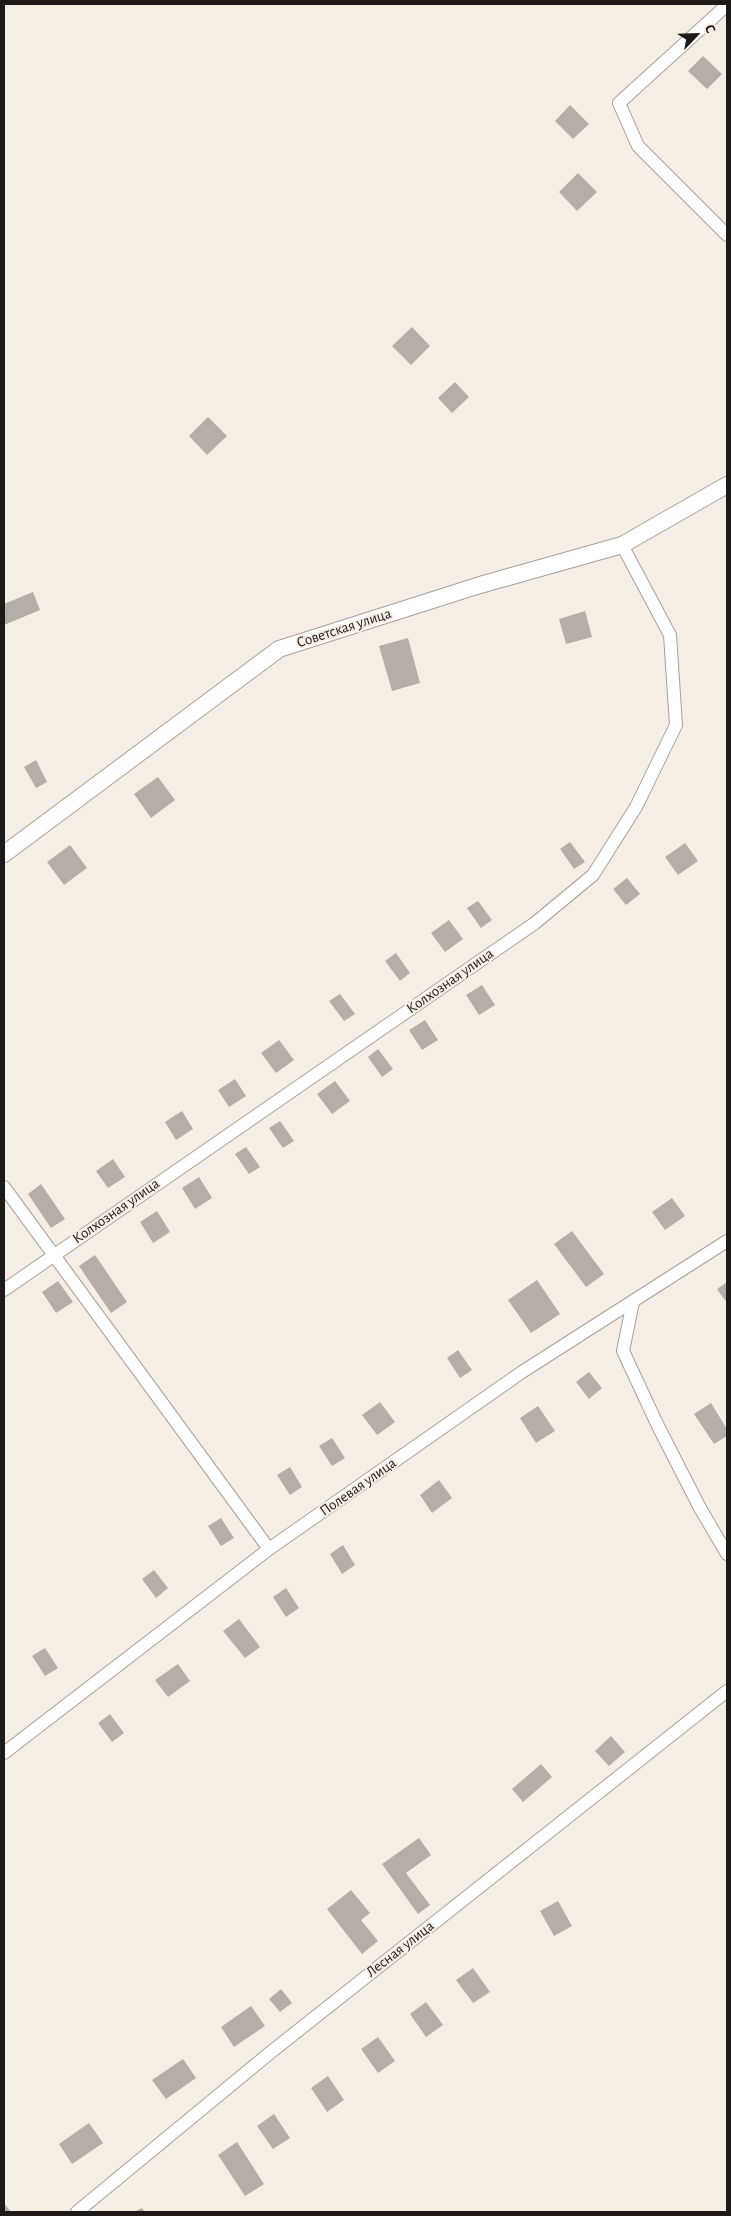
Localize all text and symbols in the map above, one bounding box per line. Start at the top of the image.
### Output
north arrow [671,10,721,60]
text: С [702,23,718,35]
street label: Советская улица [294,604,394,652]
street label: Колхозная улица [403,944,497,1018]
street label: Колхозная улица [69,1174,163,1248]
street label: Полевая улица [316,1454,400,1520]
street label: Лесная улица [362,1917,438,1981]

